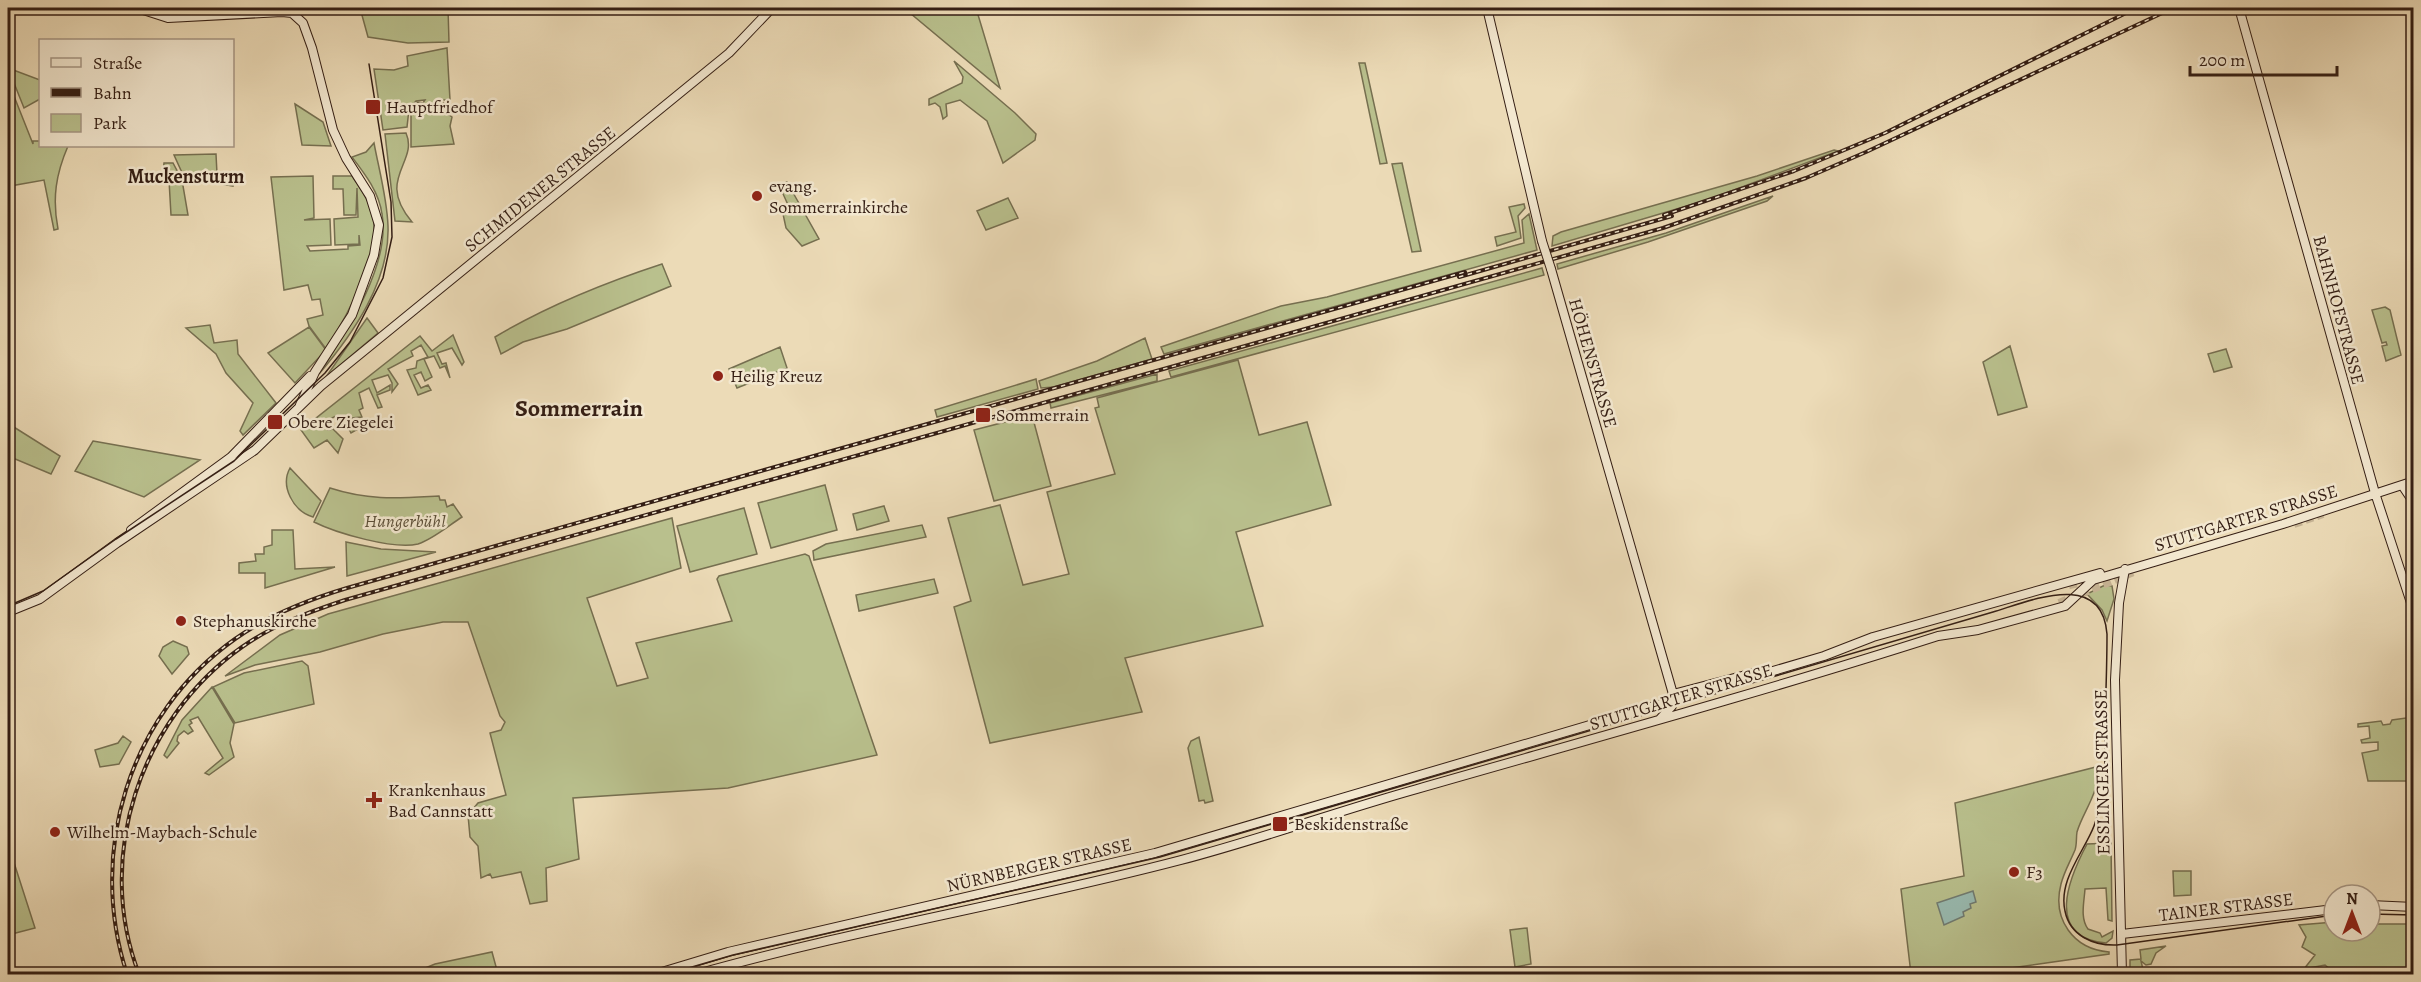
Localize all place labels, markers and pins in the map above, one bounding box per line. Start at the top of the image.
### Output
place label: Hauptfriedhof [386,95,496,119]
marker: Hauptfriedhof [364,98,382,116]
place label: evang. Sommerrainkirche [769,174,908,219]
marker: evang. Sommerrainkirche [750,189,764,203]
place label: Heilig Kreuz [730,364,823,388]
marker: Heilig Kreuz [711,369,725,383]
place label: Sommerrain [996,403,1089,427]
marker: Sommerrain [974,406,992,424]
place label: Obere Ziegelei [288,410,394,434]
marker: Obere Ziegelei [266,413,284,431]
place label: Stephanuskirche [193,609,317,633]
marker: Stephanuskirche [174,614,188,628]
place label: Krankenhaus Bad Cannstatt [388,778,493,823]
marker: Krankenhaus Bad Cannstatt [365,791,383,809]
place label: Beskidenstraße [1294,812,1408,836]
marker: Beskidenstraße [1271,815,1289,833]
place label: Wilhelm-Maybach-Schule [66,820,257,844]
marker: Wilhelm-Maybach-Schule [48,825,62,839]
place label: F3 [2026,860,2043,884]
marker: F3 [2007,865,2021,879]

